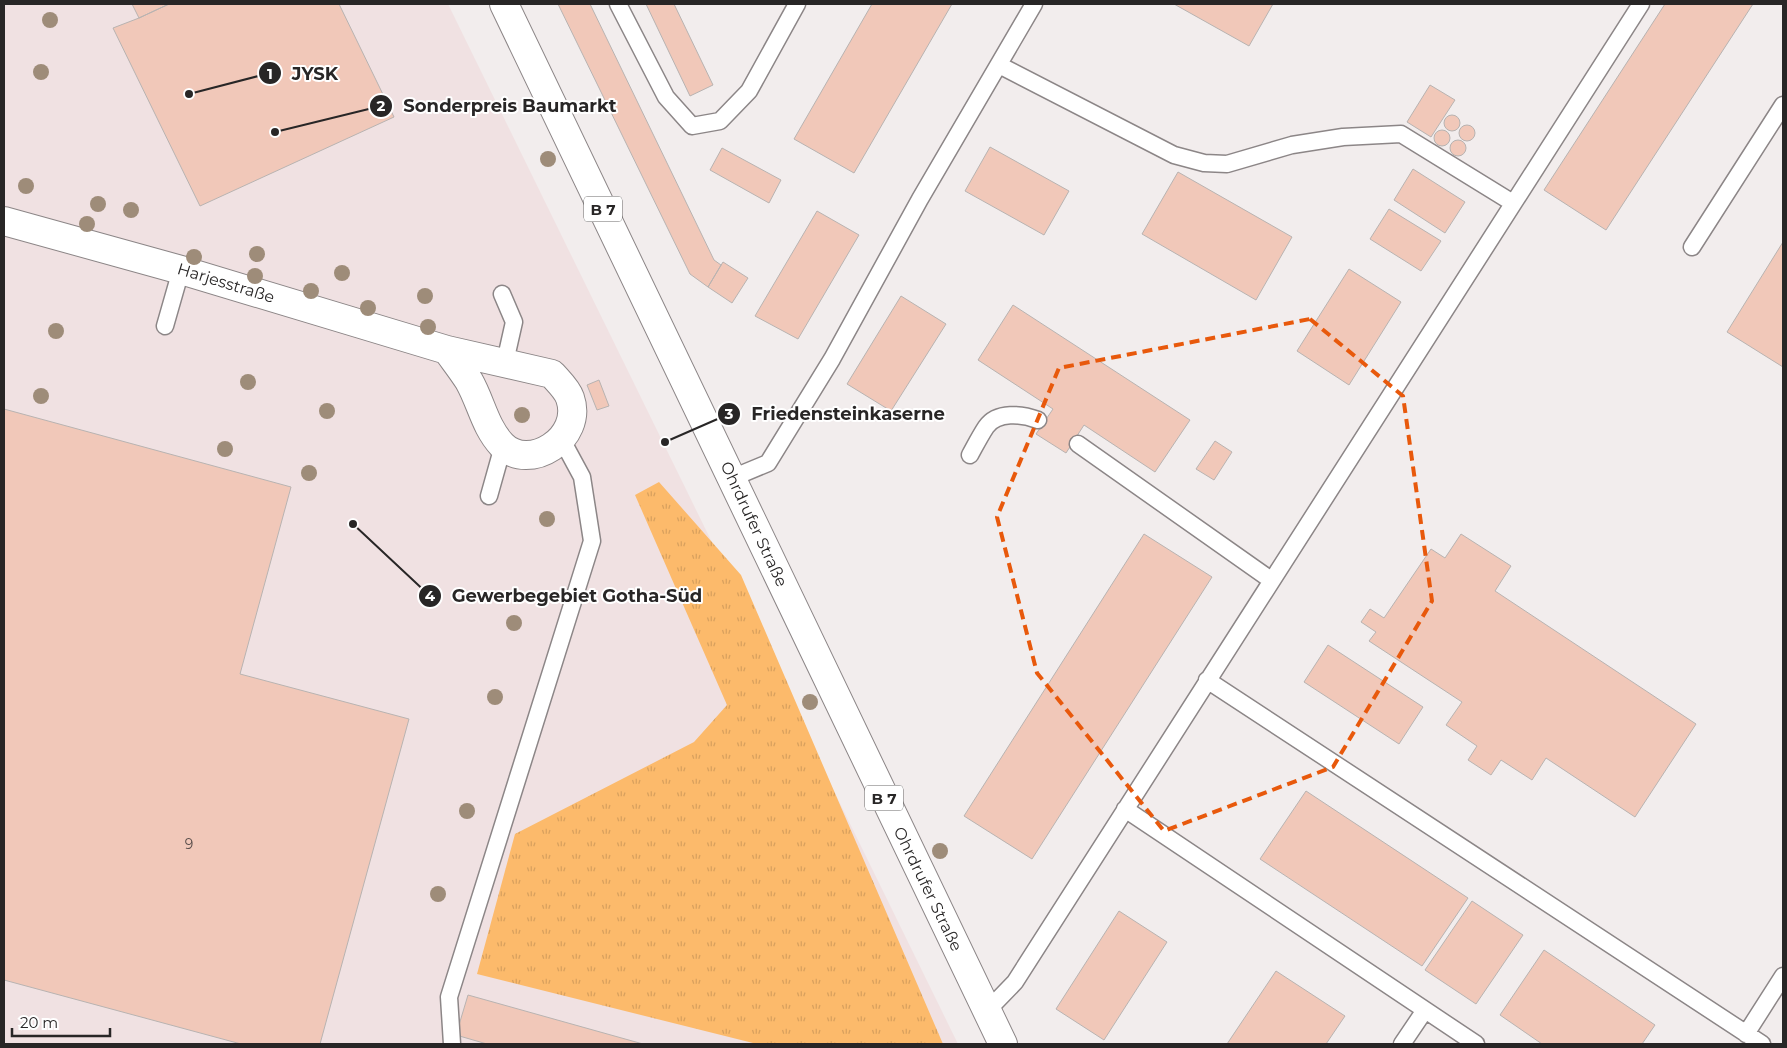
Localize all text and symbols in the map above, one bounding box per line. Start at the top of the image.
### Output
callout: JYSK [257,57,348,90]
text: JYSK [291,63,339,85]
text: 1 [267,64,273,83]
callout: Sonderpreis Baumarkt [368,89,626,122]
text: Sonderpreis Baumarkt [403,95,617,117]
text: 2 [377,96,386,115]
road number: B 7 [584,196,622,222]
street label: Harjesstraße [175,259,277,307]
callout: Friedensteinkaserne [717,397,955,430]
text: Friedensteinkaserne [751,403,945,425]
text: 3 [724,404,734,423]
street label: Ohrdrufer Straße [717,458,791,590]
callout: Gewerbegebiet Gotha-Süd [417,579,713,612]
text: Gewerbegebiet Gotha-Süd [452,585,702,607]
text: 4 [425,586,436,605]
road number: B 7 [865,786,903,810]
street label: Ohrdrufer Straße [890,824,966,954]
house number: 9 [185,835,193,853]
scale bar [12,1006,110,1038]
text: 20 m [20,1013,58,1032]

